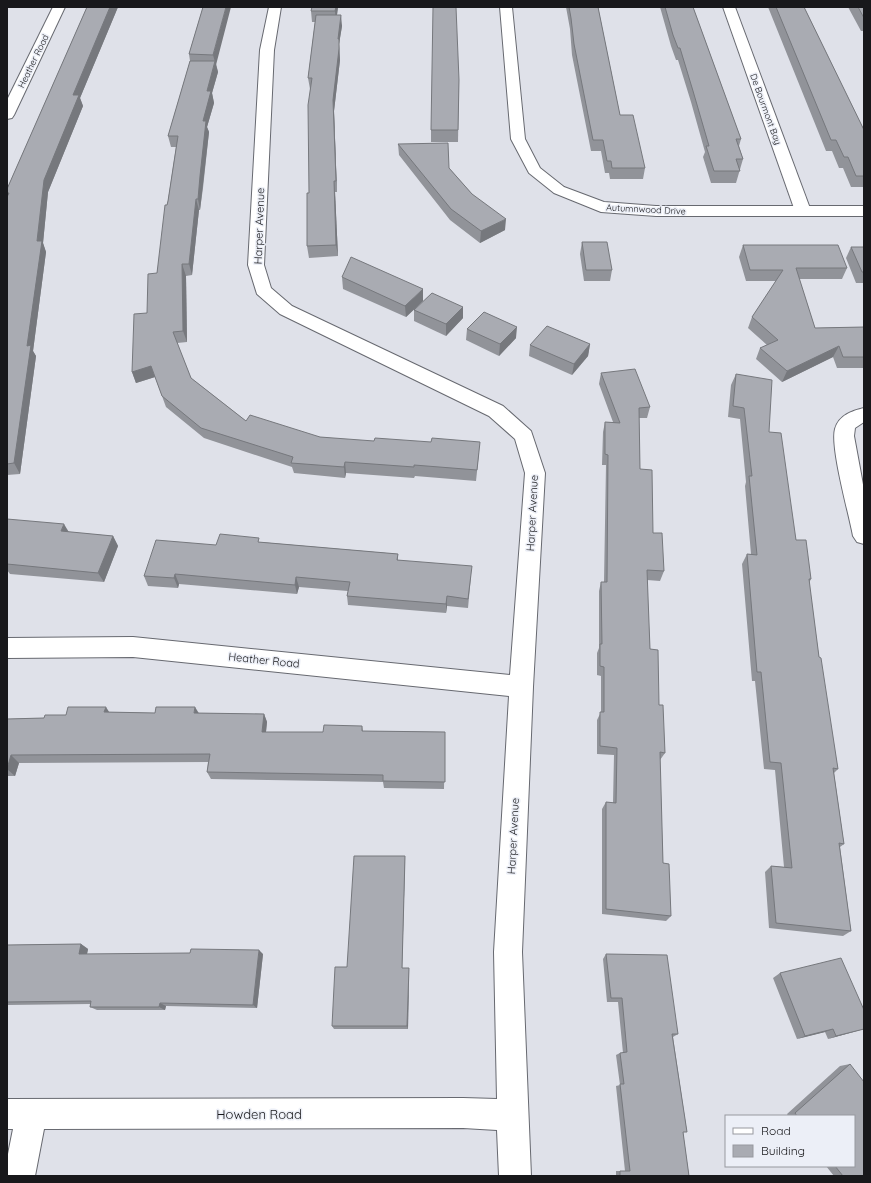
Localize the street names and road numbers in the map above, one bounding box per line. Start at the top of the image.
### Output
street label: Heather Road [15,32,51,90]
street label: De Bourmont Bay [748,72,784,146]
street label: Harper Avenue [251,187,267,265]
street label: Autumnwood Drive [606,201,686,217]
street label: Harper Avenue [523,474,541,552]
street label: Heather Road [228,649,300,671]
street label: Harper Avenue [504,797,522,875]
street label: Howden Road [216,1106,302,1122]

